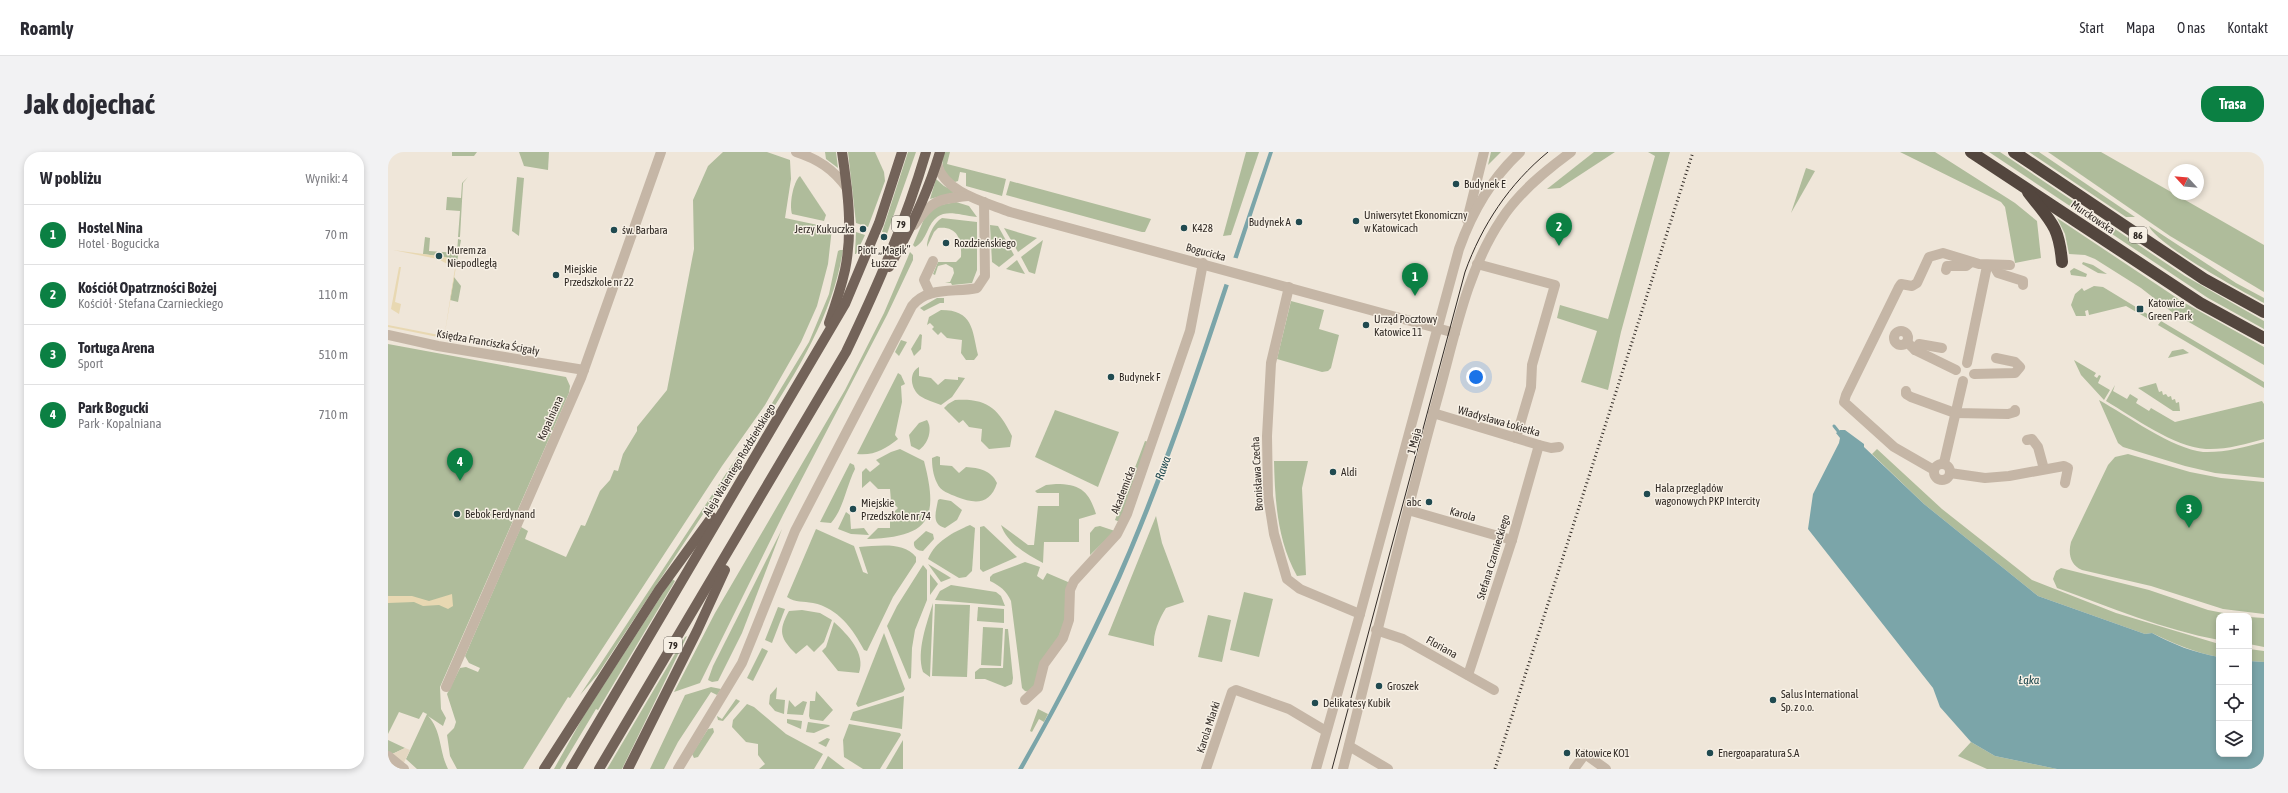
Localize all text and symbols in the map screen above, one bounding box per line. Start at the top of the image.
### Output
text: Roamly [20,17,74,39]
text: Start [2079,20,2104,36]
text: Mapa [2126,20,2155,36]
text: O nas [2177,20,2205,36]
text: Kontakt [2227,20,2268,36]
button: Trasa [2201,86,2264,122]
text: Jak dojechać [24,88,155,120]
north arrow [2168,164,2204,200]
text: W pobliżu [40,168,102,188]
text: Wyniki: 4 [305,171,348,186]
place label: Budynek E [1464,178,1506,190]
marker: Budynek E [1451,179,1461,189]
street label: Murckowska [2069,198,2117,236]
place label: Uniwersytet Ekonomiczny w Katowicach [1364,209,1468,234]
pin: 2 [1546,213,1572,246]
road number: 79 [892,216,910,232]
place label: Budynek A [1249,216,1292,228]
marker: Uniwersytet Ekonomiczny w Katowicach [1351,216,1361,226]
marker: Budynek A [1294,217,1304,227]
text: Hostel Nina [78,219,143,236]
place label: K428 [1192,222,1213,234]
place label: Jerzy Kukuczka [795,223,855,235]
marker: K428 [1179,223,1189,233]
place label: św. Barbara [622,224,668,236]
marker: Jerzy Kukuczka [858,224,868,234]
marker: św. Barbara [609,225,619,235]
text: 1 [50,227,56,242]
text: 70 m [325,227,348,242]
road number: 86 [2129,227,2147,243]
marker: Piotr „Magik” Łuszcz [879,232,889,242]
text: Hotel · Bogucicka [78,236,159,251]
place label: Rozdzieńskiego [954,237,1016,249]
marker: Rozdzieńskiego [941,238,951,248]
street label: Bogucicka [1185,241,1227,263]
place label: Murem za Niepodległą [447,244,497,269]
place label: Piotr „Magik” Łuszcz [858,244,911,269]
marker: Murem za Niepodległą [434,251,444,261]
place label: Miejskie Przedszkole nr 22 [564,263,634,288]
pin: 1 [1402,263,1428,296]
marker: Miejskie Przedszkole nr 22 [551,270,561,280]
text: Kościół Opatrzności Bożej [78,279,217,296]
text: 2 [50,287,56,302]
text: 110 m [319,287,348,302]
text: Kościół · Stefana Czarnieckiego [78,296,223,311]
place label: Katowice Green Park [2148,297,2192,322]
marker: Katowice Green Park [2135,304,2145,314]
place label: Urząd Pocztowy Katowice 11 [1374,313,1438,338]
marker: Urząd Pocztowy Katowice 11 [1361,320,1371,330]
street label: Księdza Franciszka Ścigały [436,327,541,357]
text: Tortuga Arena [78,339,155,356]
text: 3 [50,347,56,362]
text: 510 m [319,347,348,362]
text: Sport [78,356,103,371]
your location [1466,367,1486,387]
place label: Budynek F [1119,371,1161,383]
marker: Budynek F [1106,372,1116,382]
street label: Kopalniana [535,394,565,442]
text: Park Bogucki [78,399,149,416]
street label: Aleja Walentego Roździeńskiego [701,401,777,519]
street label: Władysława Łokietka [1456,403,1542,439]
text: 4 [50,407,56,422]
text: 710 m [319,407,348,422]
text: Park · Kopalniana [78,416,162,431]
street label: 1 Maja [1405,426,1423,456]
street label: Bronisława Czecha [1249,436,1265,512]
pin: 4 [447,448,473,481]
water label: Rawa [1152,454,1174,482]
street label: Akademicka [1108,464,1138,516]
place label: Aldi [1341,466,1357,478]
marker: Aldi [1328,467,1338,477]
place label: Hala przeglądów wagonowych PKP Intercity [1655,482,1760,507]
marker: Hala przeglądów wagonowych PKP Intercity [1642,489,1652,499]
pin: 3 [2176,495,2202,528]
place label: abc [1407,496,1422,508]
place label: Miejskie Przedszkole nr 74 [861,497,931,522]
marker: abc [1424,497,1434,507]
marker: Miejskie Przedszkole nr 74 [848,504,858,514]
street label: Karola [1448,505,1478,523]
place label: Bebok Ferdynand [465,508,535,520]
marker: Bebok Ferdynand [452,509,462,519]
street label: Stefana Czarnieckiego [1474,513,1512,601]
map controls [2216,613,2252,757]
button: + [2216,613,2252,649]
street label: Floriana [1424,634,1460,660]
road number: 79 [664,637,682,653]
button: − [2216,649,2252,685]
water label: Łąka [2019,673,2040,687]
place label: Groszek [1387,680,1419,692]
marker: Groszek [1374,681,1384,691]
button: locate [2216,685,2252,721]
place label: Salus International Sp. z o.o. [1781,688,1859,713]
marker: Salus International Sp. z o.o. [1768,695,1778,705]
place label: Delikatesy Kubik [1323,697,1391,709]
marker: Delikatesy Kubik [1310,698,1320,708]
street label: Karola Miarki [1194,700,1222,754]
button: layers [2216,721,2252,757]
place label: Katowice KO1 [1575,747,1630,759]
place label: Energoaparatura S.A [1718,747,1800,759]
marker: Katowice KO1 [1562,748,1572,758]
marker: Energoaparatura S.A [1705,748,1715,758]

